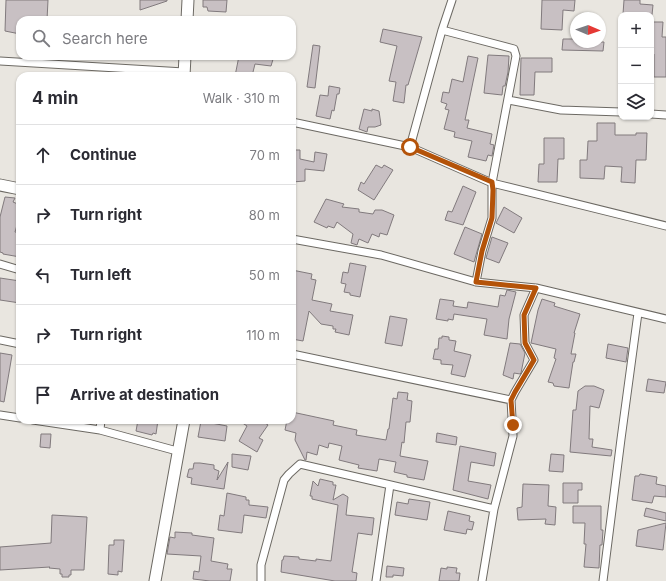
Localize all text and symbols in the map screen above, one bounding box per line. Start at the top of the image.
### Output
north arrow [570,12,606,48]
map controls [618,12,654,120]
button: + [618,12,654,48]
search box [16,16,296,60]
icon: search [30,27,52,49]
text: Search here [62,29,148,48]
button: − [618,48,654,84]
button: layers [618,84,654,120]
text: 4 min [32,88,78,108]
text: Walk · 310 m [203,90,280,106]
route start [401,138,419,156]
icon: ahead [32,144,54,166]
text: Continue [70,145,137,164]
text: 70 m [250,147,280,163]
icon: right [32,204,54,226]
text: Turn right [70,205,142,224]
text: 80 m [249,207,280,223]
icon: left [32,264,54,286]
text: Turn left [70,265,131,284]
text: 50 m [249,267,280,283]
icon: right [32,324,54,346]
text: Turn right [70,325,142,344]
text: 110 m [246,327,280,343]
icon: arrive [32,384,54,406]
text: Arrive at destination [70,385,219,404]
route end [504,416,522,434]

